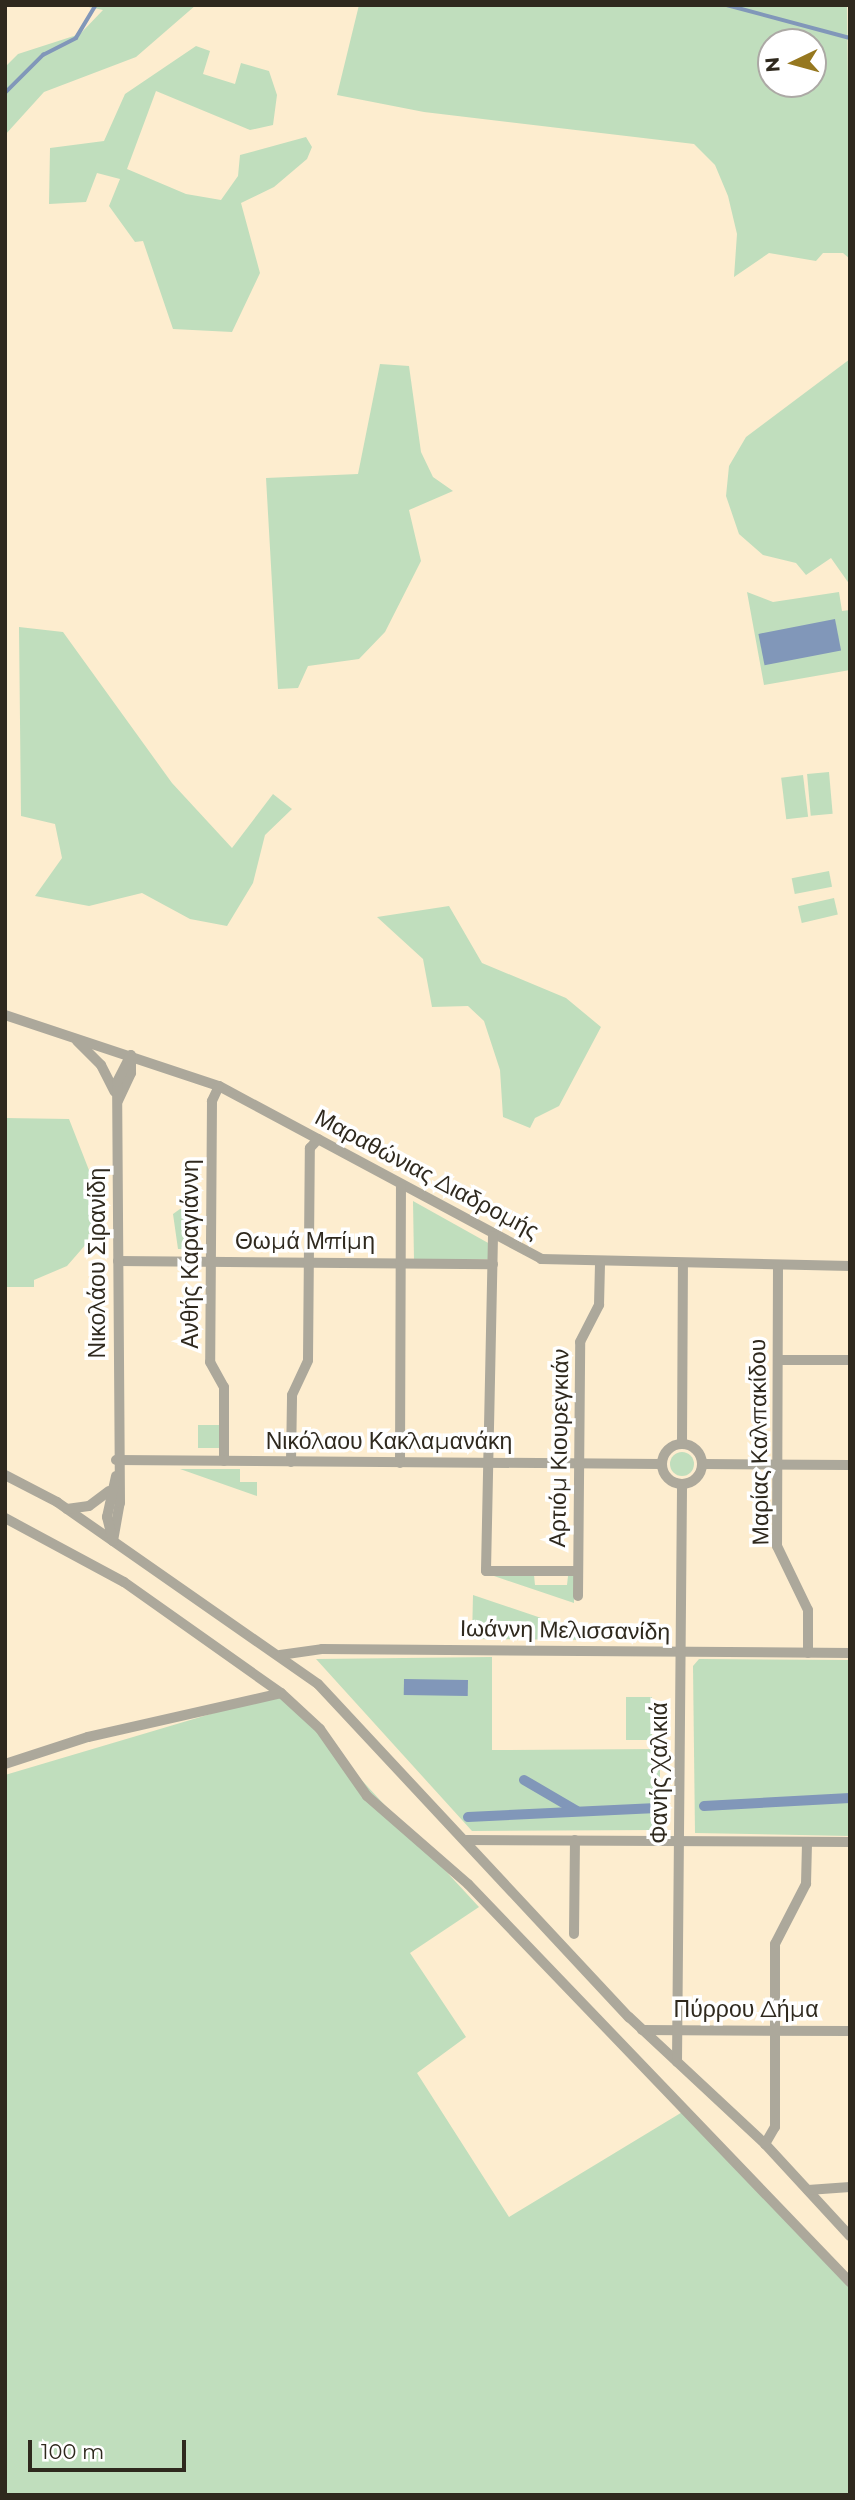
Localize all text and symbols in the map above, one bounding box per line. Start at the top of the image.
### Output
north arrow [757,28,827,98]
text: N [760,56,785,73]
street label: Μαραθώνιας Διαδρομής [310,1103,544,1245]
street label: Ανθής Καραγιάννη [176,1159,204,1349]
street label: Νικολάου Σιρανίδη [83,1168,111,1358]
street label: Θωμά Μπίμη [235,1227,375,1255]
street label: Μαρίας Καλπακίδου [743,1338,775,1546]
street label: Αρτιόμ Κιουρεγκιάν [543,1348,575,1548]
street label: Νικόλαου Κακλαμανάκη [266,1427,512,1455]
street label: Ιωάννη Μελισσανίδη [460,1614,670,1646]
street label: Φανής Χαλκιά [645,1702,673,1844]
street label: Πύρρου Δήμα [674,1995,818,2023]
scale bar [32,2426,189,2470]
text: 100 m [41,2439,104,2464]

